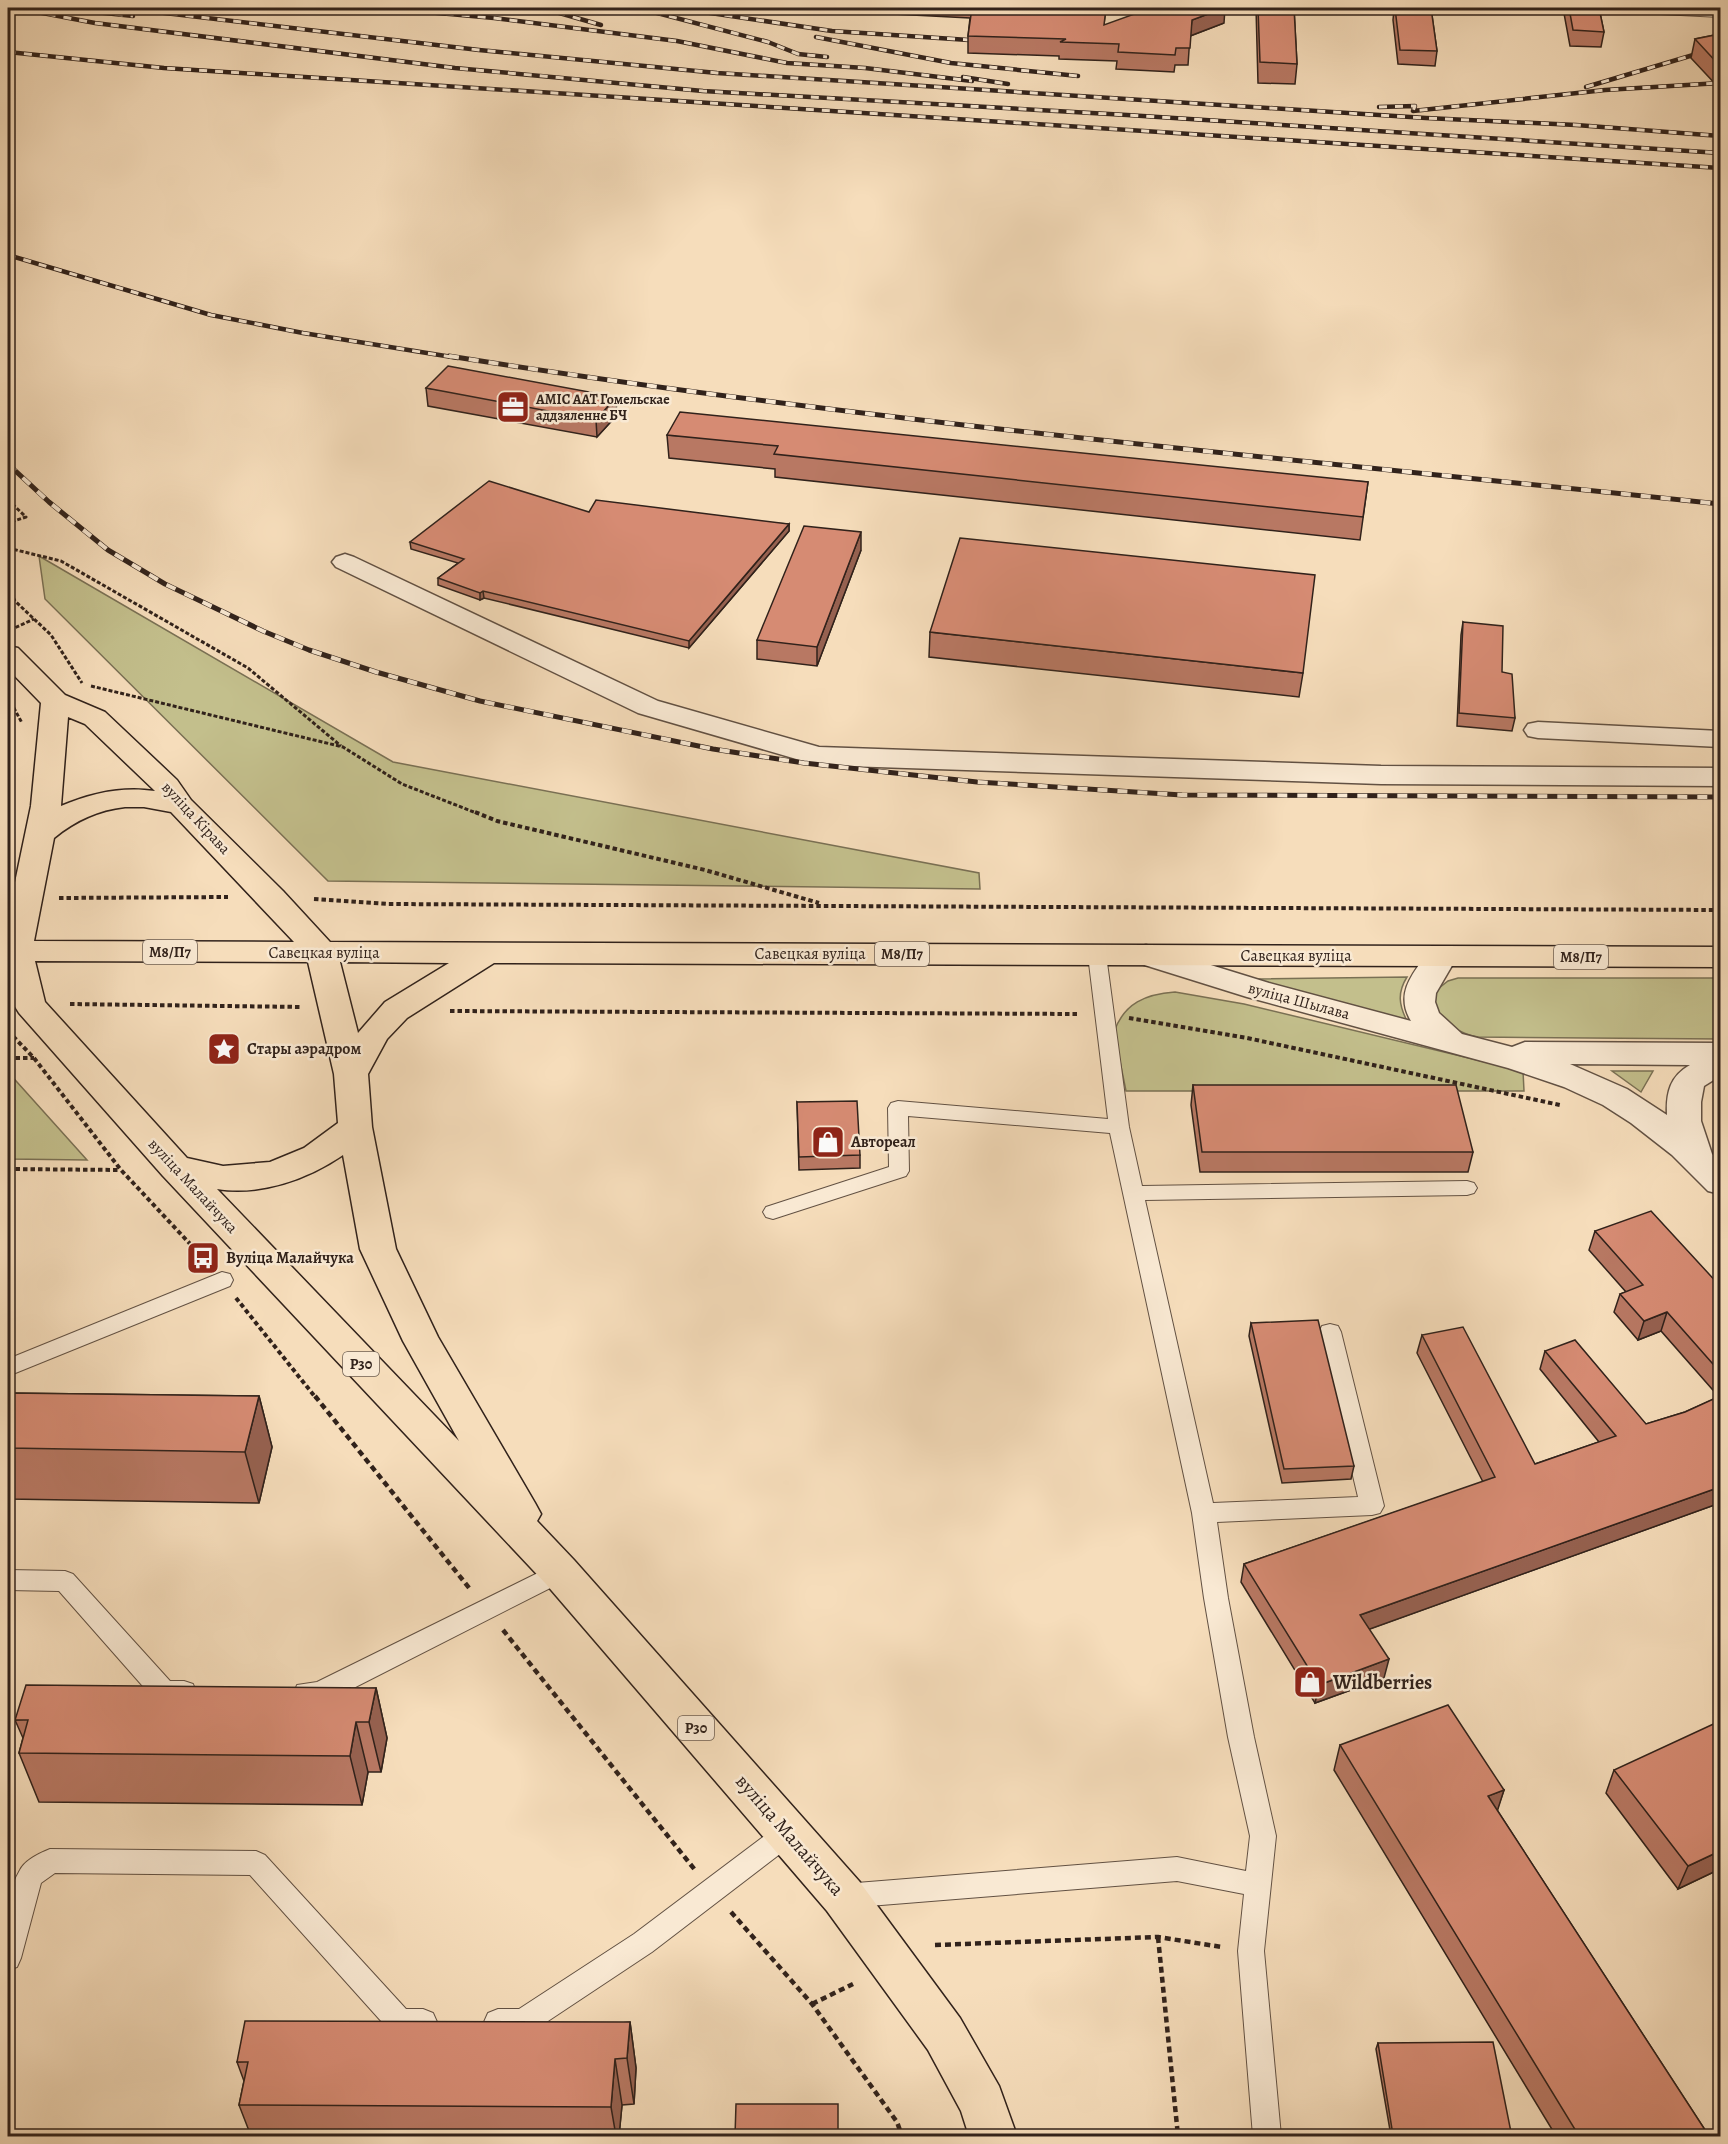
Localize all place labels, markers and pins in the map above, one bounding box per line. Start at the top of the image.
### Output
office icon: АМІС ААТ Гомельскае аддзяленне БЧ [495,389,531,425]
place label: АМІС ААТ Гомельскае аддзяленне БЧ [535,390,670,425]
place icon: Стары аэрадром [206,1031,242,1067]
place label: Стары аэрадром [247,1038,361,1060]
shop icon: Автореал [810,1124,846,1160]
place label: Автореал [850,1131,916,1153]
bus stop icon: Вуліца Малайчука [185,1240,221,1276]
place label: Вуліца Малайчука [226,1247,354,1269]
shop icon: Wildberries [1292,1664,1328,1700]
place label: Wildberries [1332,1669,1432,1696]

